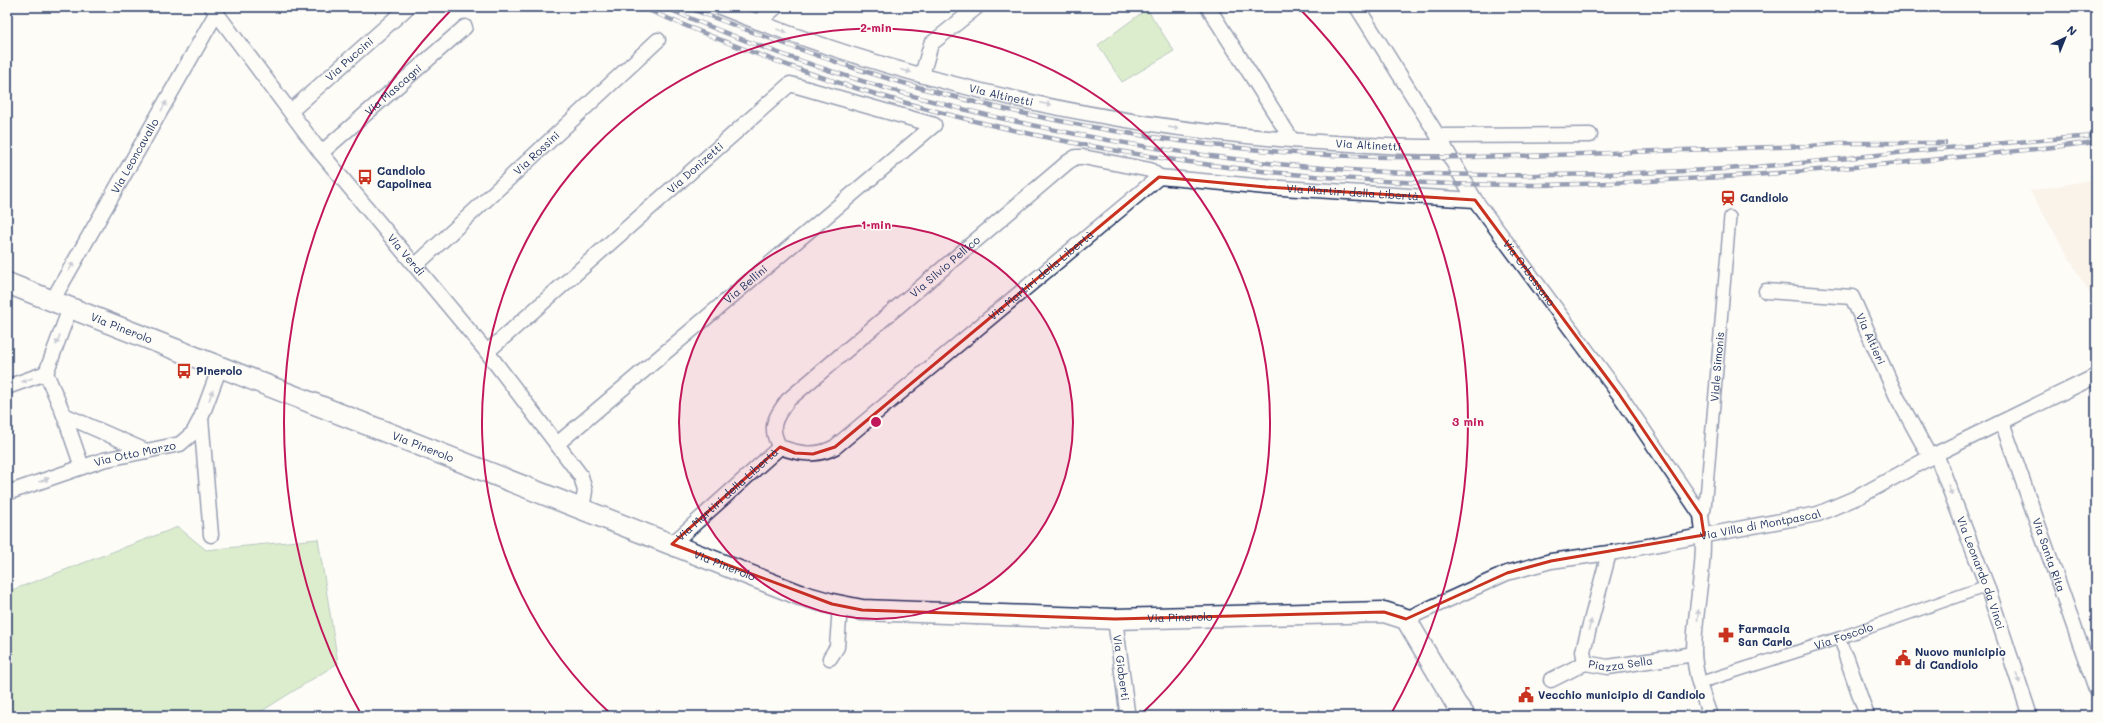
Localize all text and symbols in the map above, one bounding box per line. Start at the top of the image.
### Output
north arrow [2045,18,2085,58]
text: 2 min [860,19,892,35]
text: N [2064,22,2080,39]
one-way arrow [777,28,789,34]
street label: Via Puccini [322,33,376,84]
street label: Via Mascagni [361,60,425,118]
one-way arrow [900,68,912,74]
street label: Via Altinetti [968,80,1035,109]
one-way arrow [160,100,167,112]
one-way arrow [1040,102,1052,108]
street label: Via Leoncavallo [107,115,162,196]
one-way arrow [1168,125,1180,131]
street label: Via Rossini [510,127,563,178]
street label: Via Altinetti [1335,135,1401,154]
street label: Via Donizetti [664,138,726,196]
place label: Candiolo Capolinea [377,163,432,191]
bus stop icon: Candiolo Capolinea [356,168,374,186]
street label: Via Martiri della Libertà [1286,180,1420,204]
station icon: Candiolo [1719,189,1737,207]
place label: Candiolo [1740,190,1789,205]
text: 1 min [861,216,891,232]
street label: Via Martiri della Libertà [985,227,1096,323]
street label: Via Verdi [384,230,428,279]
street label: Via Silvio Pellico [906,232,983,300]
street label: Via Orbassano [1500,236,1559,309]
one-way arrow [68,261,75,273]
street label: Via Bellini [720,261,770,307]
street label: Via Pinerolo [89,309,155,347]
street label: Via Altieri [1853,310,1889,367]
street label: Viale Simonis [1706,331,1727,402]
one-way arrow [54,335,60,347]
bus stop icon: Pinerolo [175,362,193,380]
place label: Pinerolo [196,363,242,378]
one-way arrow [20,377,32,383]
one-way arrow [208,389,214,401]
text: 3 min [1452,413,1484,429]
centre of rings [869,415,883,429]
street label: Via Pinerolo [390,427,457,465]
street label: Via Otto Marzo [92,437,177,470]
street label: Via Martiri della Libertà [672,444,781,544]
one-way arrow [38,477,50,483]
one-way arrow [1948,485,1954,497]
street label: Via Villa di Montpascal [1699,506,1823,543]
street label: Via Leonardo da Vinci [1954,514,2009,631]
street label: Via Santa Rita [2029,516,2069,594]
street label: Via Pinerolo [692,546,758,584]
street label: Via Pinerolo [1147,608,1213,625]
one-way arrow [1694,609,1701,621]
one-way arrow [1587,619,1593,631]
street label: Via Foscolo [1812,619,1875,653]
place label: Farmacia San Carlo [1738,621,1793,649]
pharmacy icon: Farmacia San Carlo [1717,626,1735,644]
street label: Via Gioberti [1110,634,1134,701]
place label: Nuovo municipio di Candiolo [1915,644,2006,672]
public building icon: Nuovo municipio di Candiolo [1894,649,1912,667]
street label: Piazza Sella [1587,652,1654,674]
one-way arrow [2015,673,2021,685]
public building icon: Vecchio municipio di Candiolo [1517,686,1535,704]
place label: Vecchio municipio di Candiolo [1538,687,1706,702]

